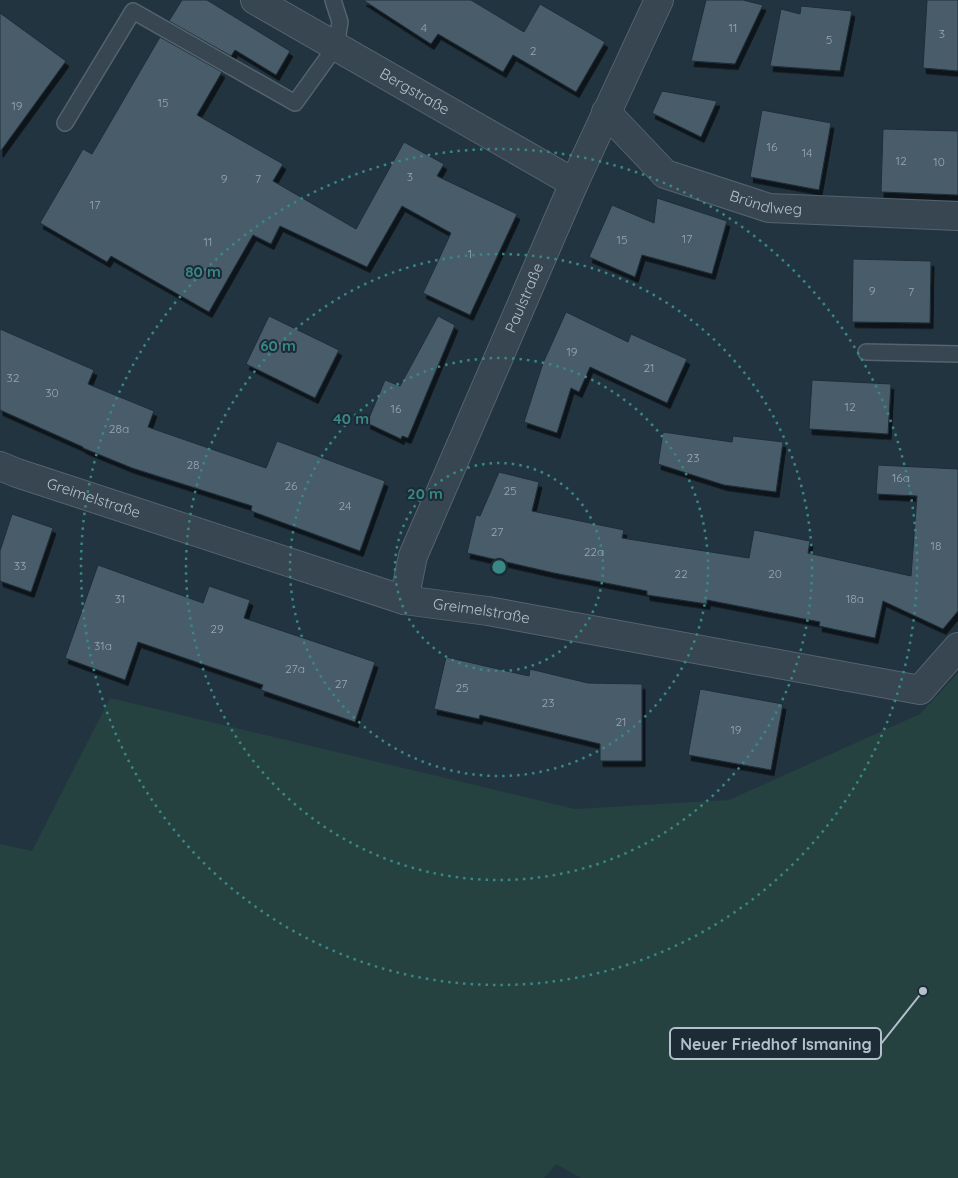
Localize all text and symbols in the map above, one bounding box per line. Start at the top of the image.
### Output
house number: 4 [421,20,427,35]
house number: 11 [729,20,737,35]
house number: 3 [939,26,945,41]
house number: 5 [826,32,832,47]
house number: 2 [530,43,537,58]
street label: Bergstraße [377,64,453,119]
house number: 15 [158,95,168,110]
house number: 19 [11,98,23,113]
house number: 16 [767,139,778,154]
house number: 14 [802,145,812,160]
house number: 12 [895,153,907,168]
house number: 10 [933,154,945,169]
house number: 3 [407,169,413,184]
house number: 9 [221,171,228,186]
house number: 7 [255,171,261,186]
street label: Bründlweg [727,186,802,218]
house number: 17 [90,197,100,212]
house number: 17 [682,231,692,246]
house number: 15 [617,232,627,247]
house number: 11 [204,234,212,249]
house number: 1 [468,246,472,261]
street label: Paulstraße [501,260,547,336]
text: 80 m [185,262,221,281]
house number: 9 [869,283,876,298]
house number: 7 [908,284,914,299]
text: 60 m [260,336,296,355]
house number: 19 [566,344,578,359]
house number: 21 [643,360,655,375]
house number: 32 [7,370,20,385]
house number: 30 [45,385,59,400]
house number: 12 [844,399,856,414]
house number: 16 [391,401,402,416]
text: 40 m [333,409,369,428]
house number: 28a [109,421,129,436]
house number: 23 [687,450,699,465]
house number: 28 [186,457,200,472]
house number: 16a [892,470,910,485]
street label: Greimelstraße [44,473,143,522]
house number: 26 [284,478,298,493]
house number: 25 [503,483,517,498]
text: 20 m [407,484,443,503]
house number: 24 [339,498,351,513]
house number: 27 [491,524,503,539]
house number: 18 [931,538,941,553]
house number: 22a [584,544,604,559]
house number: 33 [14,558,26,573]
centre of rings [490,558,508,576]
house number: 22 [674,566,688,581]
house number: 20 [768,566,782,581]
house number: 31 [115,591,125,606]
house number: 18a [846,591,864,606]
street label: Greimelstraße [432,594,532,627]
house number: 29 [210,621,224,636]
house number: 31a [94,638,112,653]
house number: 27a [285,661,305,676]
house number: 27 [335,676,347,691]
house number: 25 [455,680,469,695]
house number: 23 [542,695,554,710]
house number: 21 [615,714,627,729]
house number: 19 [730,722,742,737]
callout: Neuer Friedhof Ismaning [670,1028,881,1059]
text: Neuer Friedhof Ismaning [680,1034,872,1054]

